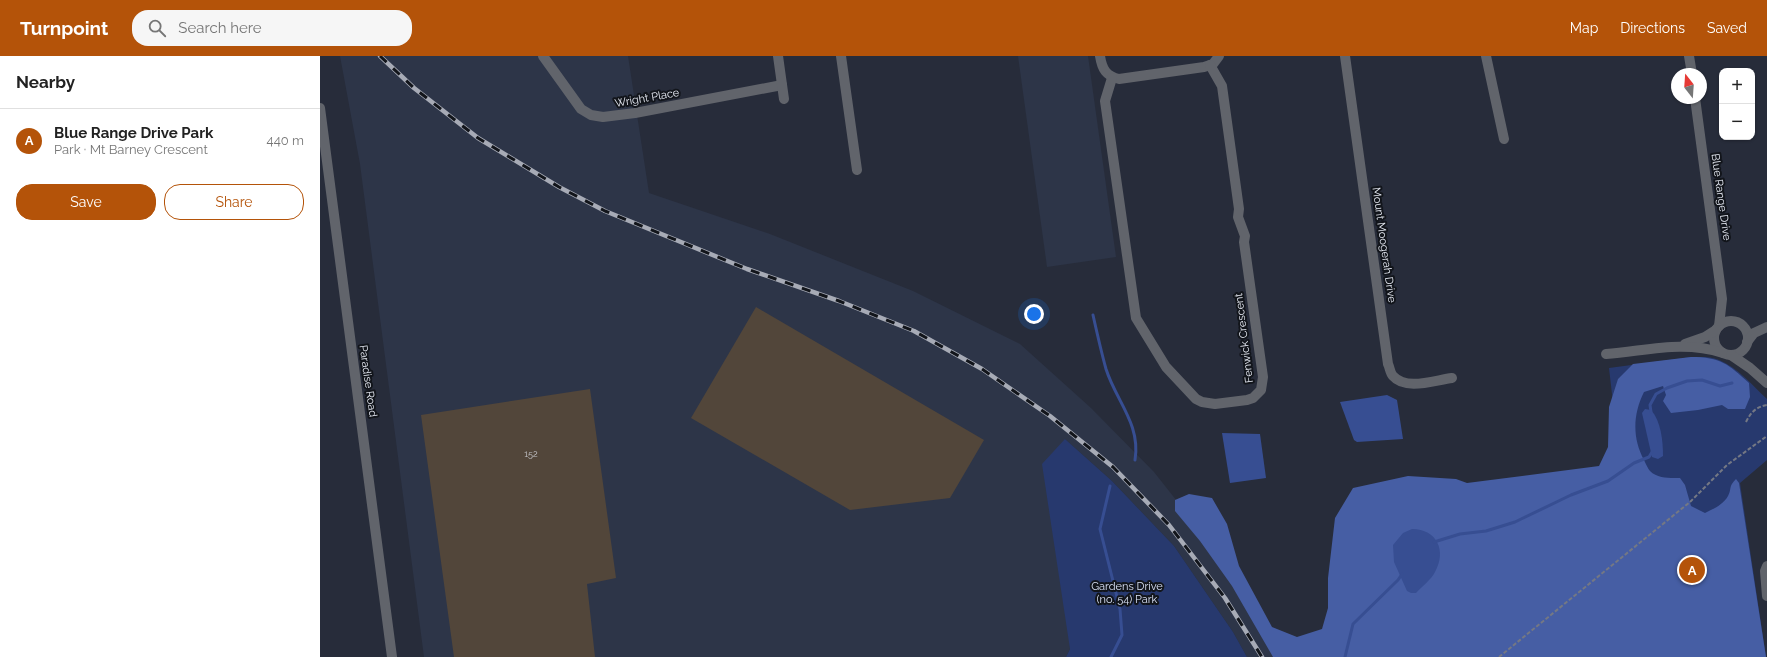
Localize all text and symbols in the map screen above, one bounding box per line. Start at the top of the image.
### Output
search box [132,10,412,46]
text: Turnpoint [20,17,108,39]
icon: search [146,17,168,39]
text: Search here [178,19,262,37]
text: Map [1570,20,1598,36]
text: Directions [1620,20,1685,36]
text: Saved [1707,20,1747,36]
north arrow [1671,68,1707,104]
map controls [1719,68,1755,140]
button: + [1719,68,1755,104]
text: Nearby [16,72,75,92]
street label: Wright Place [614,86,681,110]
button: − [1719,104,1755,140]
text: Blue Range Drive Park [54,124,213,142]
text: A [25,133,33,148]
text: 440 m [267,133,304,148]
text: Park · Mt Barney Crescent [54,142,208,157]
street label: Blue Range Drive [1708,153,1734,242]
button: Save [16,184,156,220]
button: Share [164,184,304,220]
street label: Mount Moogerah Drive [1369,186,1399,304]
street label: Fenwick Crescent [1232,292,1256,384]
your location [1024,304,1044,324]
street label: Paradise Road [356,344,380,418]
house number: 152 [524,449,538,459]
pin: A [1679,555,1705,585]
park label: Gardens Drive (no. 54) Park [1091,580,1163,606]

